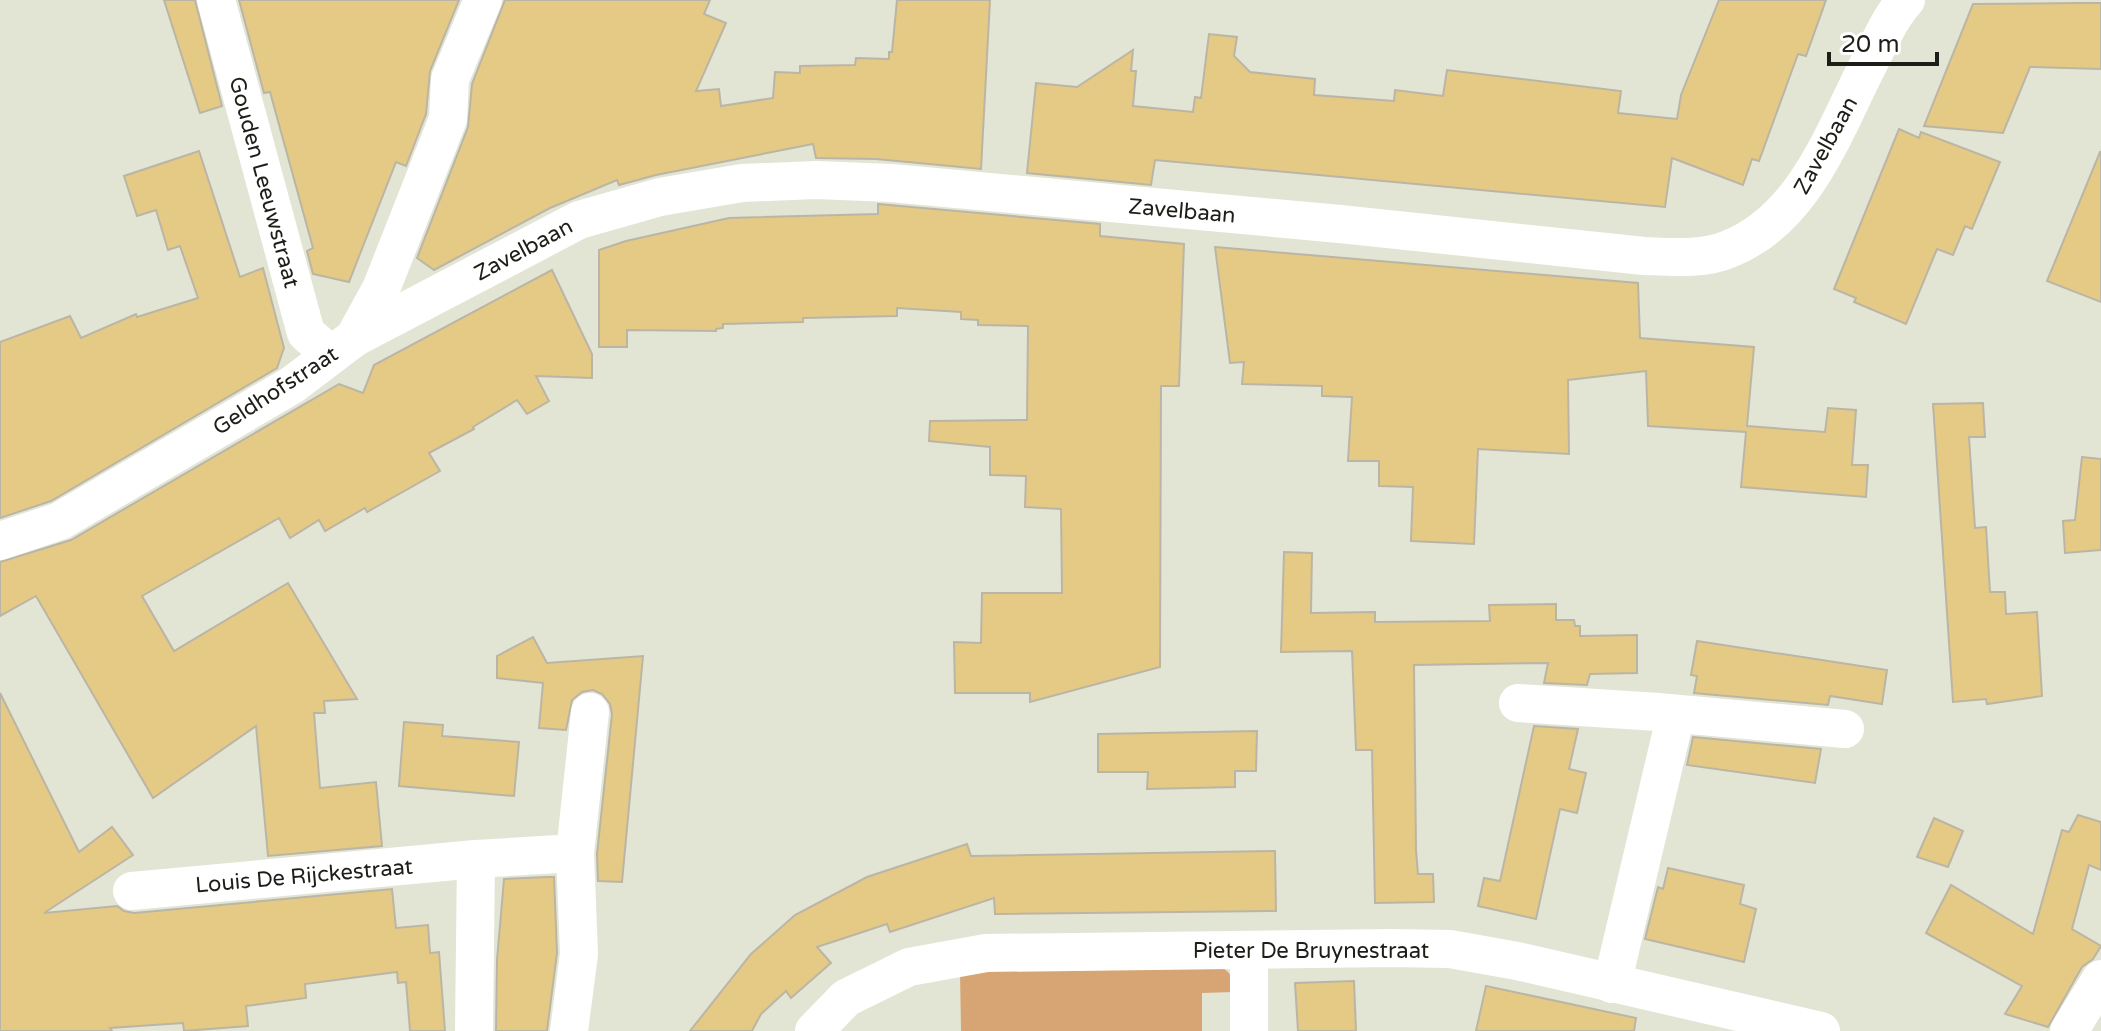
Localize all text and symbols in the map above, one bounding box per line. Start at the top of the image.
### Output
scale bar [1829,16,1937,66]
text: 20 m [1841,30,1899,59]
street label: Gouden Leeuwstraat [223,74,305,291]
street label: Zavelbaan [1788,92,1863,199]
street label: Zavelbaan [1127,193,1237,229]
street label: Zavelbaan [470,213,577,287]
street label: Geldhofstraat [208,341,343,441]
street label: Louis De Rijckestraat [194,854,414,898]
street label: Pieter De Bruynestraat [1193,938,1429,964]

